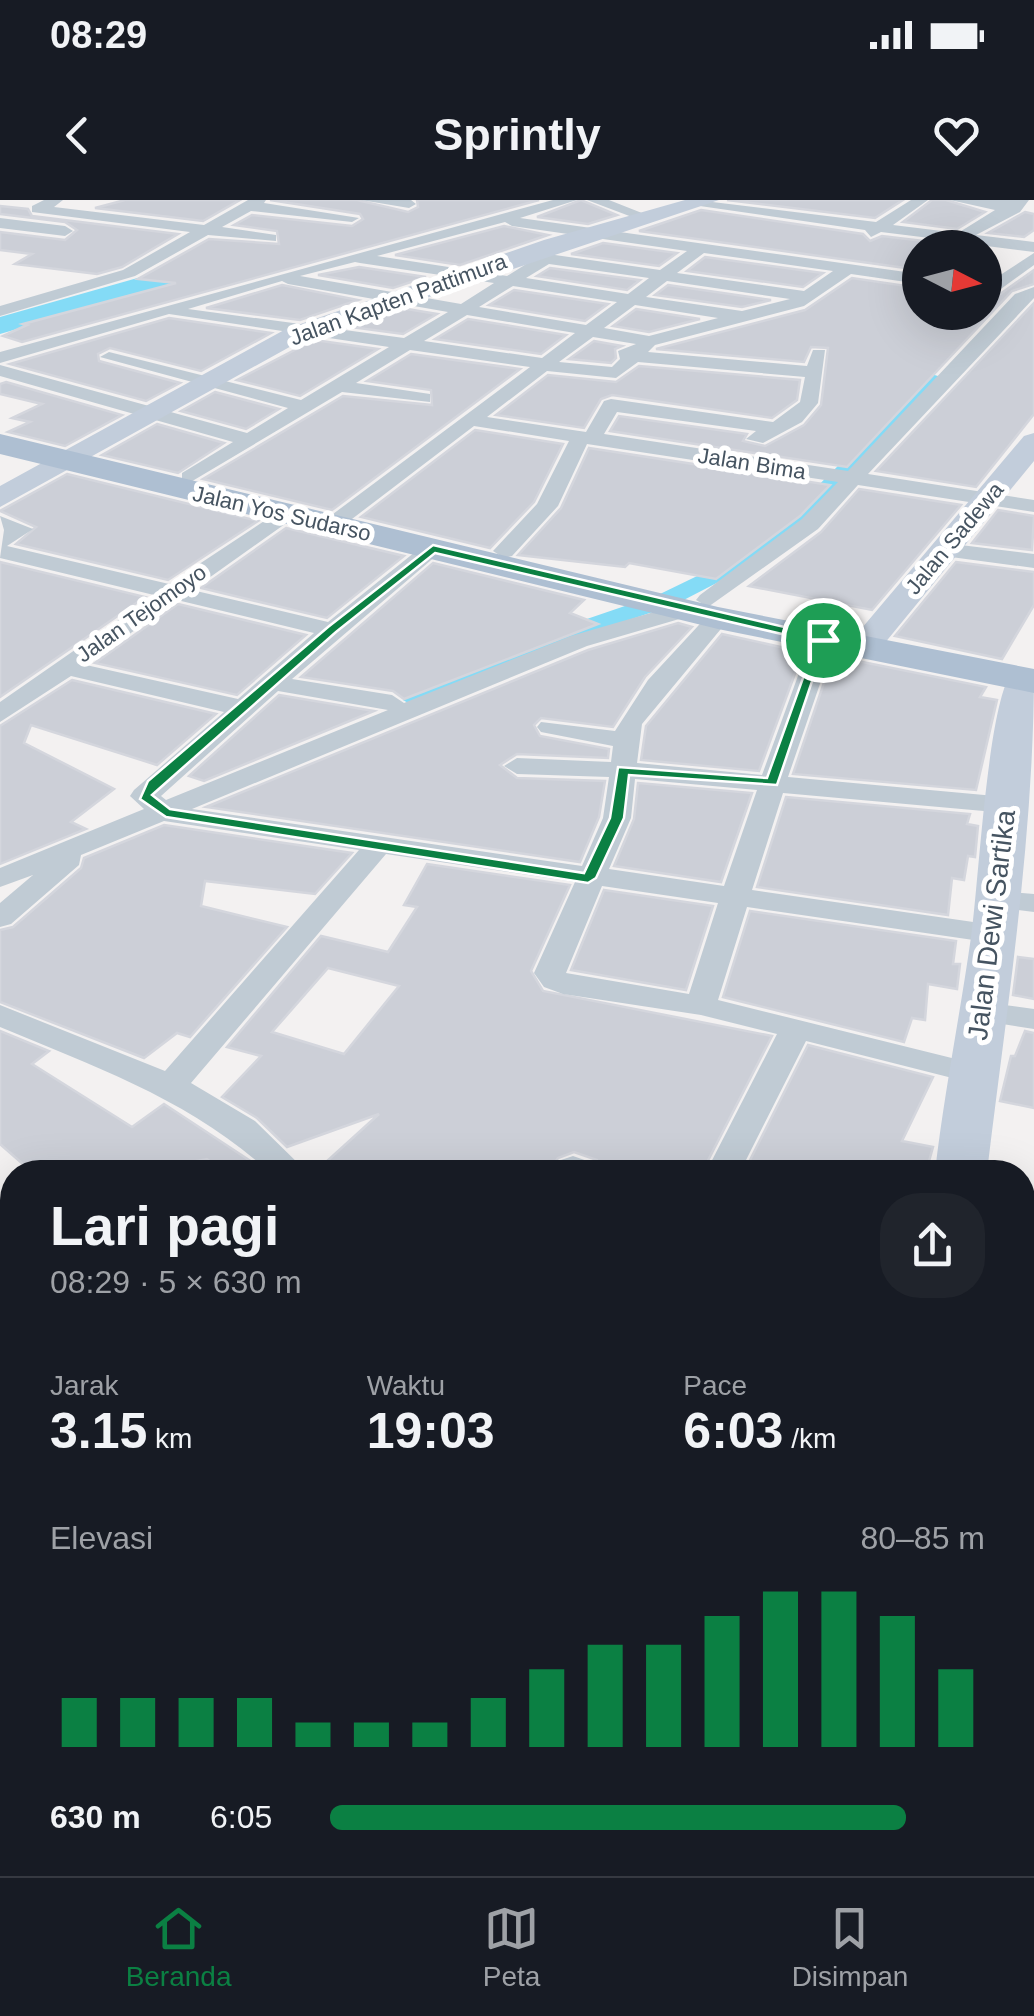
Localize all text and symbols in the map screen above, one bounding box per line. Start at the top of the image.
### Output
text: 08:29 [50,14,147,56]
icon: back [50,108,105,163]
icon: heart [929,108,984,163]
text: Sprintly [433,109,601,160]
north arrow [902,230,1002,330]
map controls [902,230,1002,330]
street label: Jalan Kapten Pattimura [286,248,511,350]
street label: Jalan Bima [696,443,808,484]
street label: Jalan Sadewa [900,477,1009,599]
street label: Jalan Yos Sudarso [190,481,373,546]
street label: Jalan Tejomoyo [72,559,211,667]
pin [781,598,866,683]
icon: arrive [796,613,851,668]
street label: Jalan Dewi Sartika [962,808,1021,1042]
button: share [880,1193,985,1298]
text: Lari pagi [50,1195,279,1257]
text: 08:29 · 5 × 630 m [50,1264,302,1300]
text: Jarak [50,1370,118,1401]
text: Waktu [367,1370,445,1401]
text: Pace [683,1370,747,1401]
text: 3.15 [50,1403,147,1459]
text: 19:03 [367,1403,495,1459]
text: 6:03 [683,1403,783,1459]
text: km [147,1423,192,1454]
text: /km [783,1423,836,1454]
text: Elevasi [50,1520,153,1556]
text: 80–85 m [860,1520,985,1556]
text: 630 m [50,1799,141,1835]
text: 6:05 [210,1799,272,1835]
tab: Beranda [126,1901,232,1993]
tab: Peta [483,1901,540,1993]
tab: Disimpan [792,1901,908,1993]

